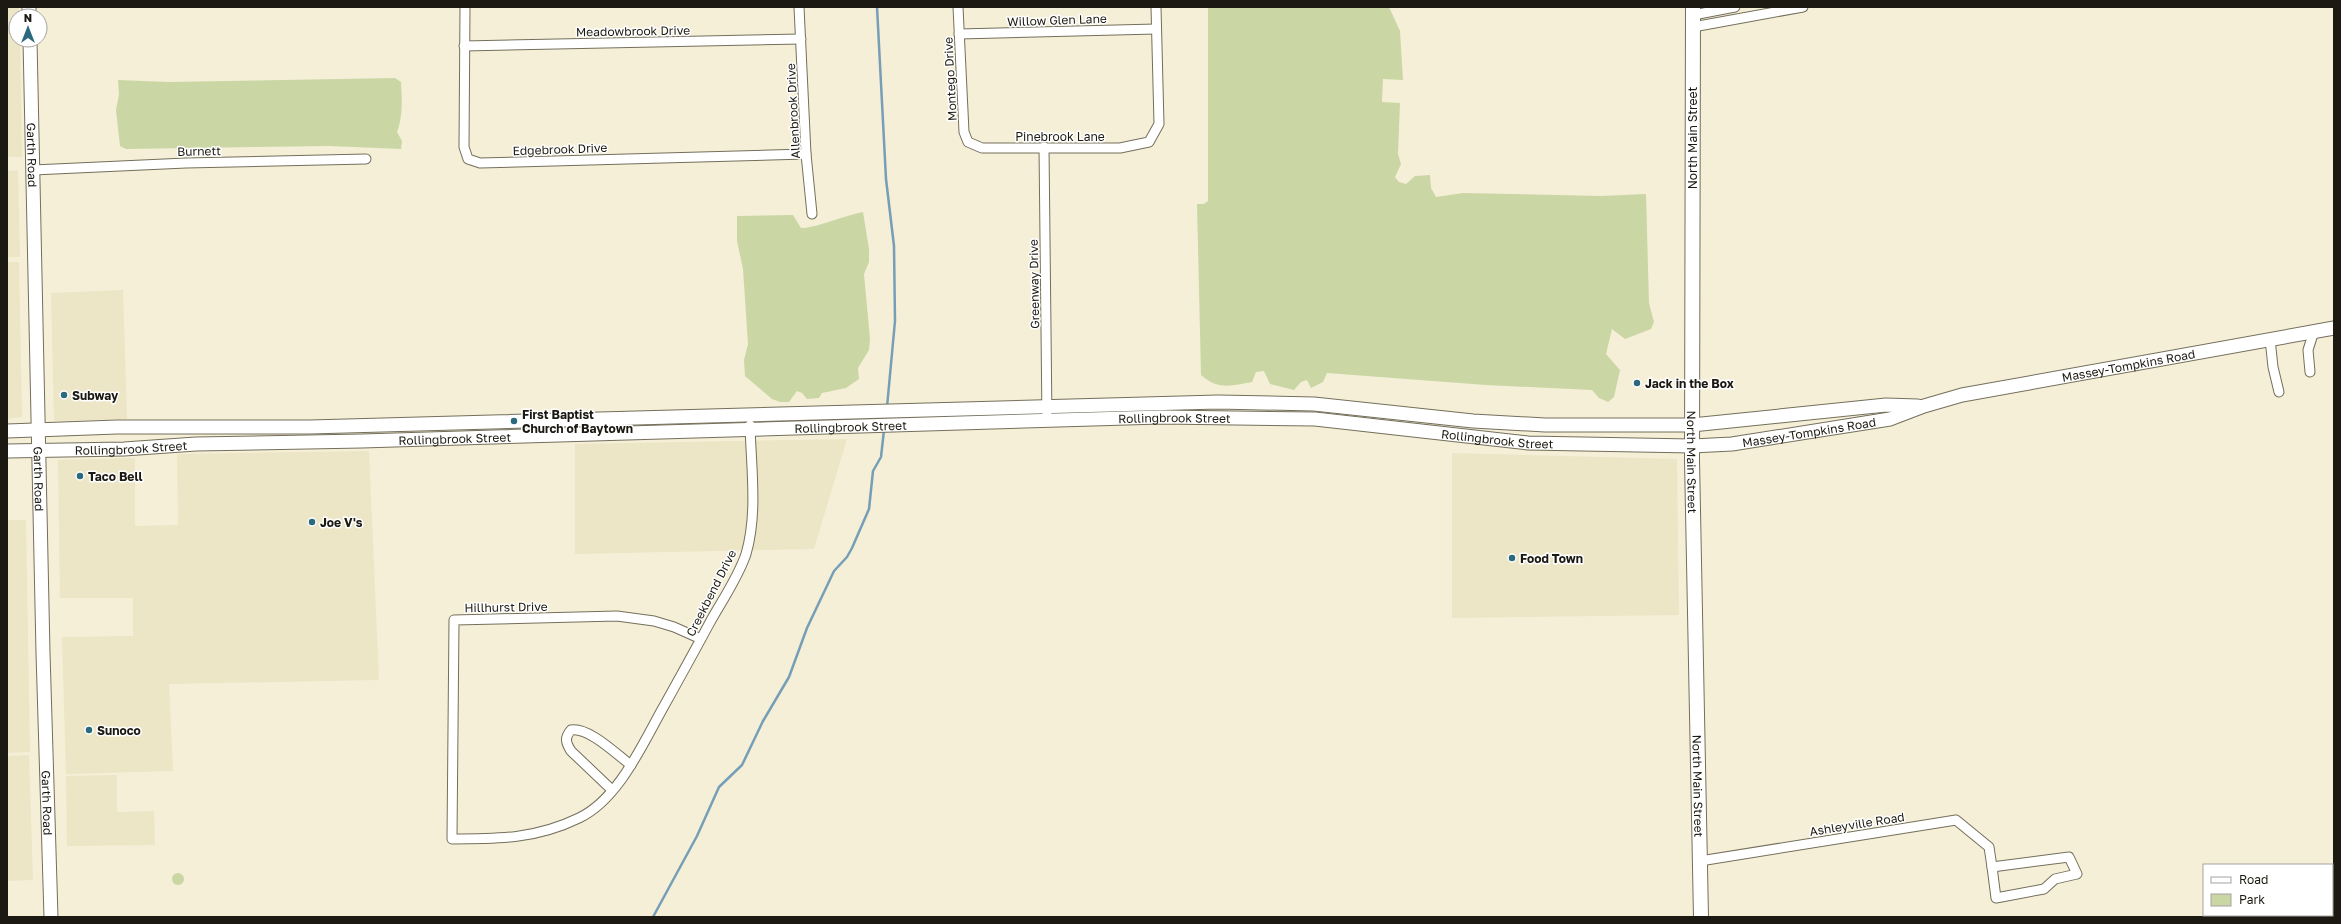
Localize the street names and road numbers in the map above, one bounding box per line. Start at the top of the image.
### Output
street label: Willow Glen Lane [1007,11,1107,29]
street label: Meadowbrook Drive [576,23,690,39]
street label: Montego Drive [940,37,960,121]
street label: Allenbrook Drive [783,63,803,159]
street label: North Main Street [1685,86,1700,189]
street label: Garth Road [24,122,41,188]
street label: Pinebrook Lane [1015,129,1105,144]
street label: Edgebrook Drive [512,140,608,158]
street label: Burnett [177,143,221,159]
street label: Greenway Drive [1026,239,1042,329]
street label: Massey-Tompkins Road [2061,346,2196,384]
street label: Rollingbrook Street [1118,409,1231,426]
street label: North Main Street [1684,411,1701,514]
street label: Massey-Tompkins Road [1741,414,1877,450]
street label: Rollingbrook Street [794,417,907,436]
street label: Rollingbrook Street [1440,426,1554,451]
street label: Rollingbrook Street [398,429,511,447]
street label: Rollingbrook Street [75,437,188,457]
street label: Garth Road [31,446,47,511]
street label: Creekbend Drive [683,547,739,639]
street label: Hillhurst Drive [464,599,548,615]
street label: North Main Street [1690,734,1707,838]
street label: Garth Road [39,770,56,835]
street label: Ashleyville Road [1808,809,1906,839]

